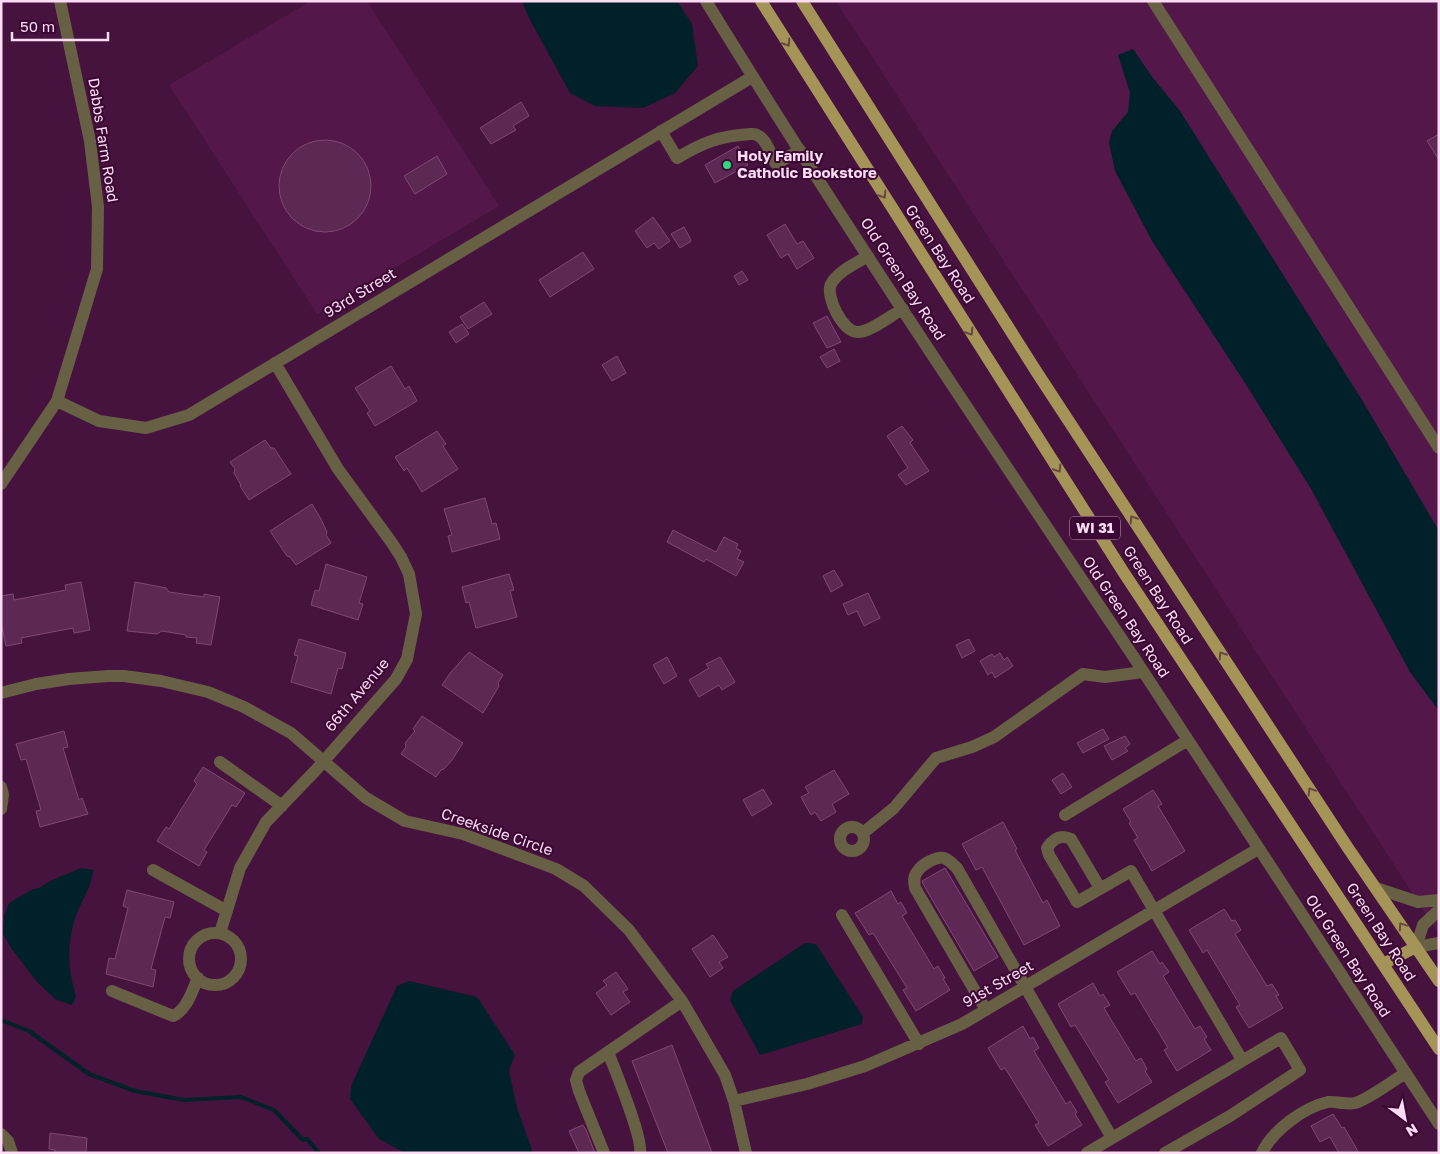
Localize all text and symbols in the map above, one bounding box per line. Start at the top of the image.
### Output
scale bar [12,10,109,42]
text: 50 m [20,17,55,35]
one-way arrow [780,37,790,46]
street label: Dabbs Farm Road [85,76,123,203]
place label: Holy Family Catholic Bookstore [737,146,877,181]
marker: Holy Family Catholic Bookstore [721,159,733,171]
one-way arrow [876,189,886,198]
street label: Green Bay Road [902,201,979,306]
street label: Old Green Bay Road [857,214,950,343]
street label: 93rd Street [320,264,399,321]
one-way arrow [964,326,973,335]
one-way arrow [1051,463,1061,472]
one-way arrow [1130,515,1139,525]
road number: WI 31 [1070,516,1120,540]
street label: Green Bay Road [1120,542,1197,647]
street label: Old Green Bay Road [1080,552,1174,681]
one-way arrow [1219,651,1228,661]
street label: 66th Avenue [320,654,392,735]
one-way arrow [1308,787,1317,797]
street label: Creekside Circle [439,804,556,859]
street label: Green Bay Road [1343,879,1420,984]
street label: Old Green Bay Road [1302,891,1395,1020]
one-way arrow [1399,922,1408,932]
street label: 91st Street [959,956,1036,1011]
north arrow [1380,1094,1430,1144]
text: N [1403,1120,1421,1140]

